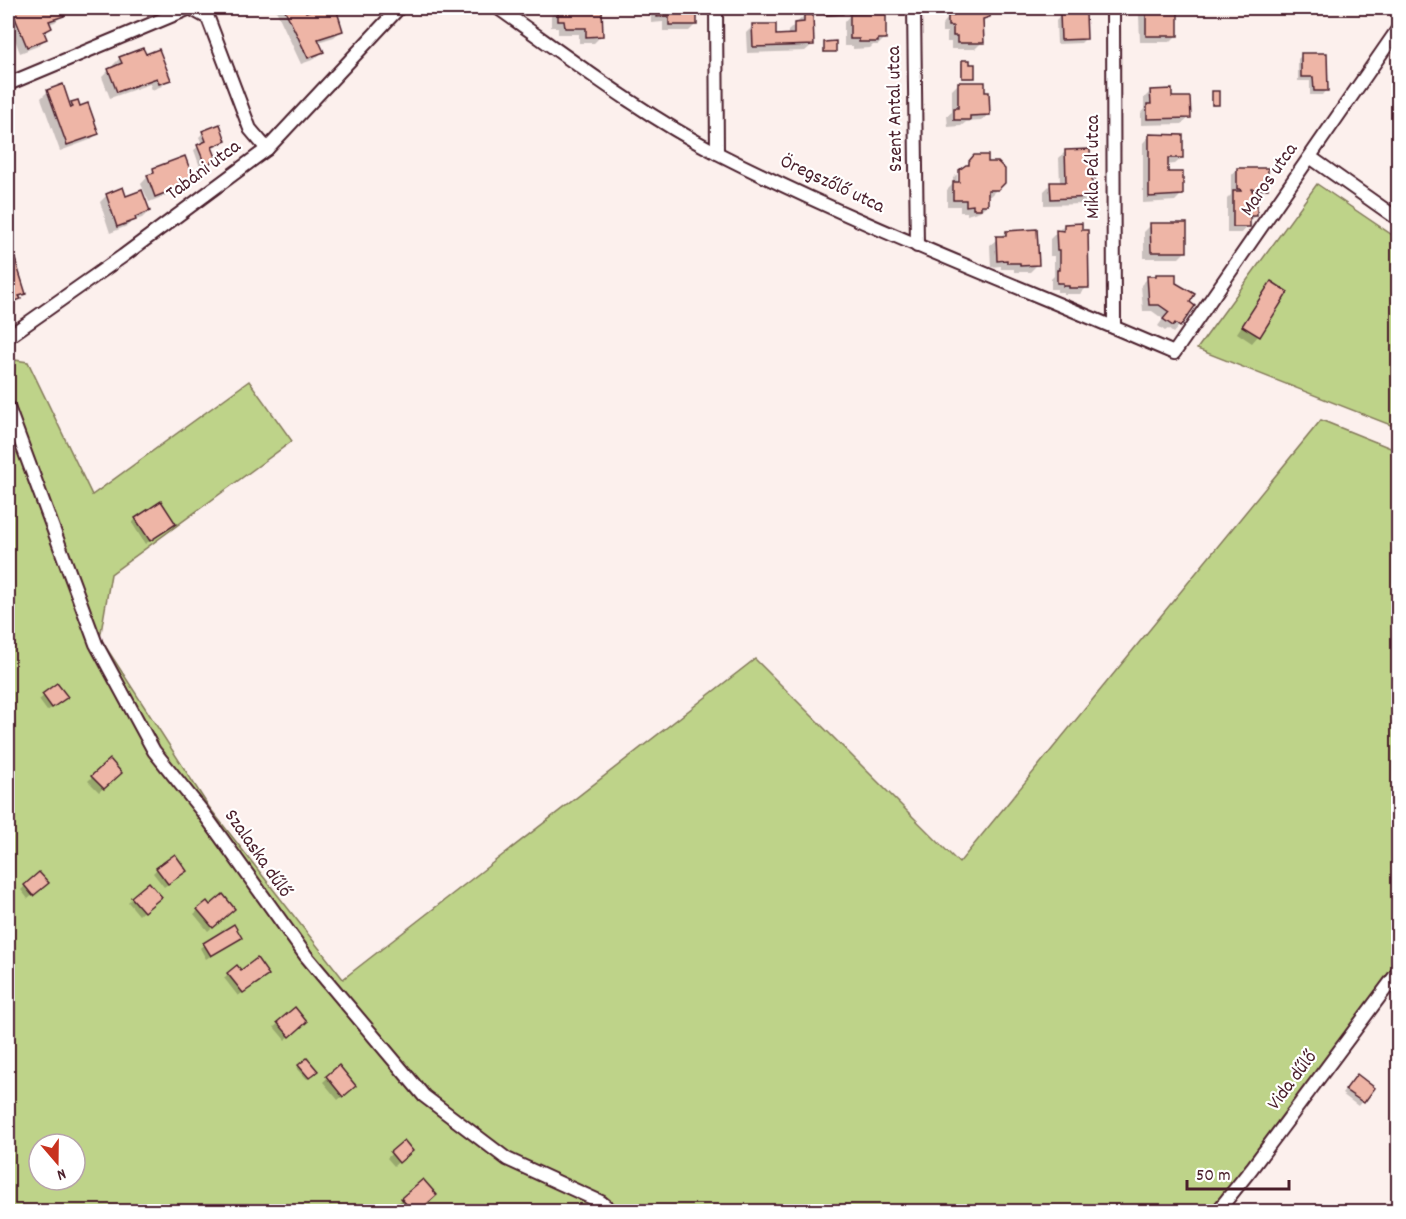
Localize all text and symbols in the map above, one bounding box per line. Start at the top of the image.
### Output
street label: Szent Antal utca [881,45,911,172]
street label: Mikla Pál utca [1080,114,1108,219]
street label: Tabáni utca [161,133,248,208]
street label: Maros utca [1234,137,1306,222]
street label: Öregszőlő utca [775,149,889,222]
street label: Szalaska dűlő [216,804,298,904]
street label: Vida dűlő [1261,1045,1325,1117]
north arrow [27,1132,87,1192]
scale bar [1187,1153,1289,1191]
text: N [54,1162,69,1186]
text: 50 m [1196,1164,1231,1189]

